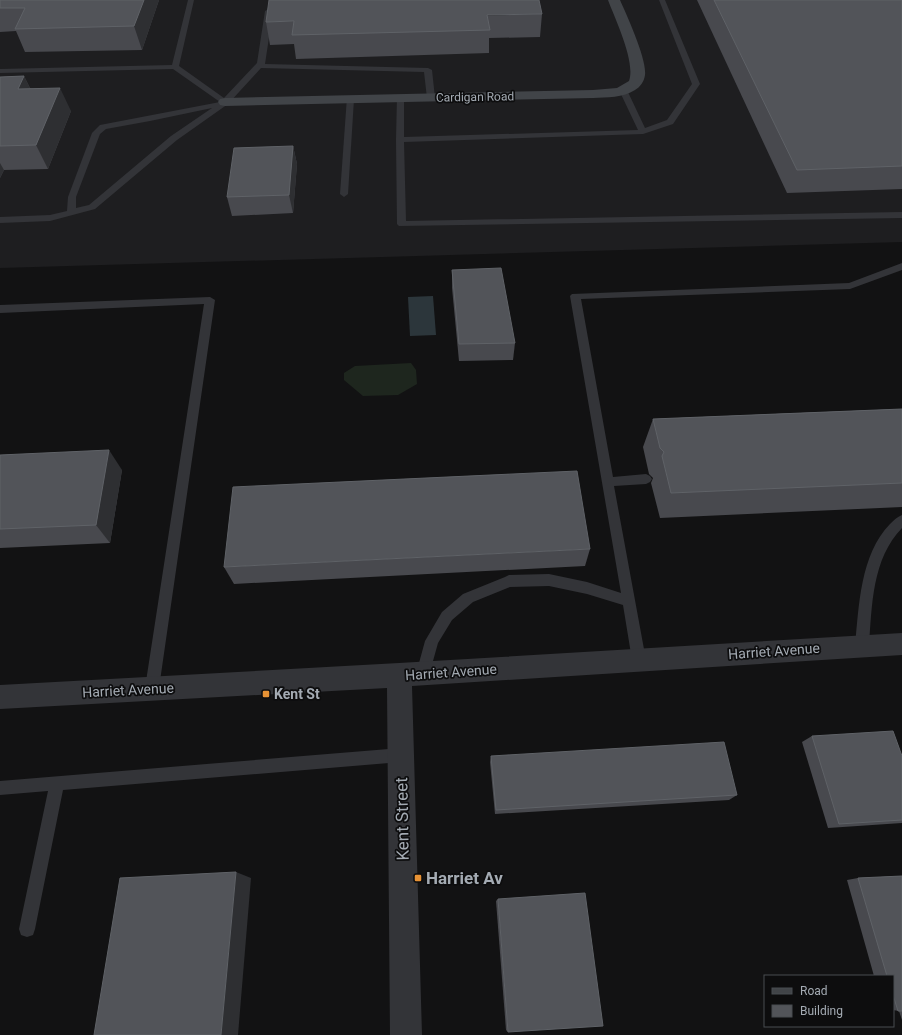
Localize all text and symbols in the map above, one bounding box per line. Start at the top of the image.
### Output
street label: Cardigan Road [436,89,514,105]
street label: Harriet Avenue [728,640,820,662]
street label: Harriet Avenue [405,661,497,683]
street label: Harriet Avenue [82,680,174,700]
place label: Kent St [274,686,320,702]
marker: Kent St [261,689,271,699]
street label: Kent Street [391,777,413,861]
place label: Harriet Av [426,868,503,888]
marker: Harriet Av [413,873,423,883]
legend [764,975,894,1027]
text: Road [800,984,828,998]
text: Building [800,1004,843,1018]

